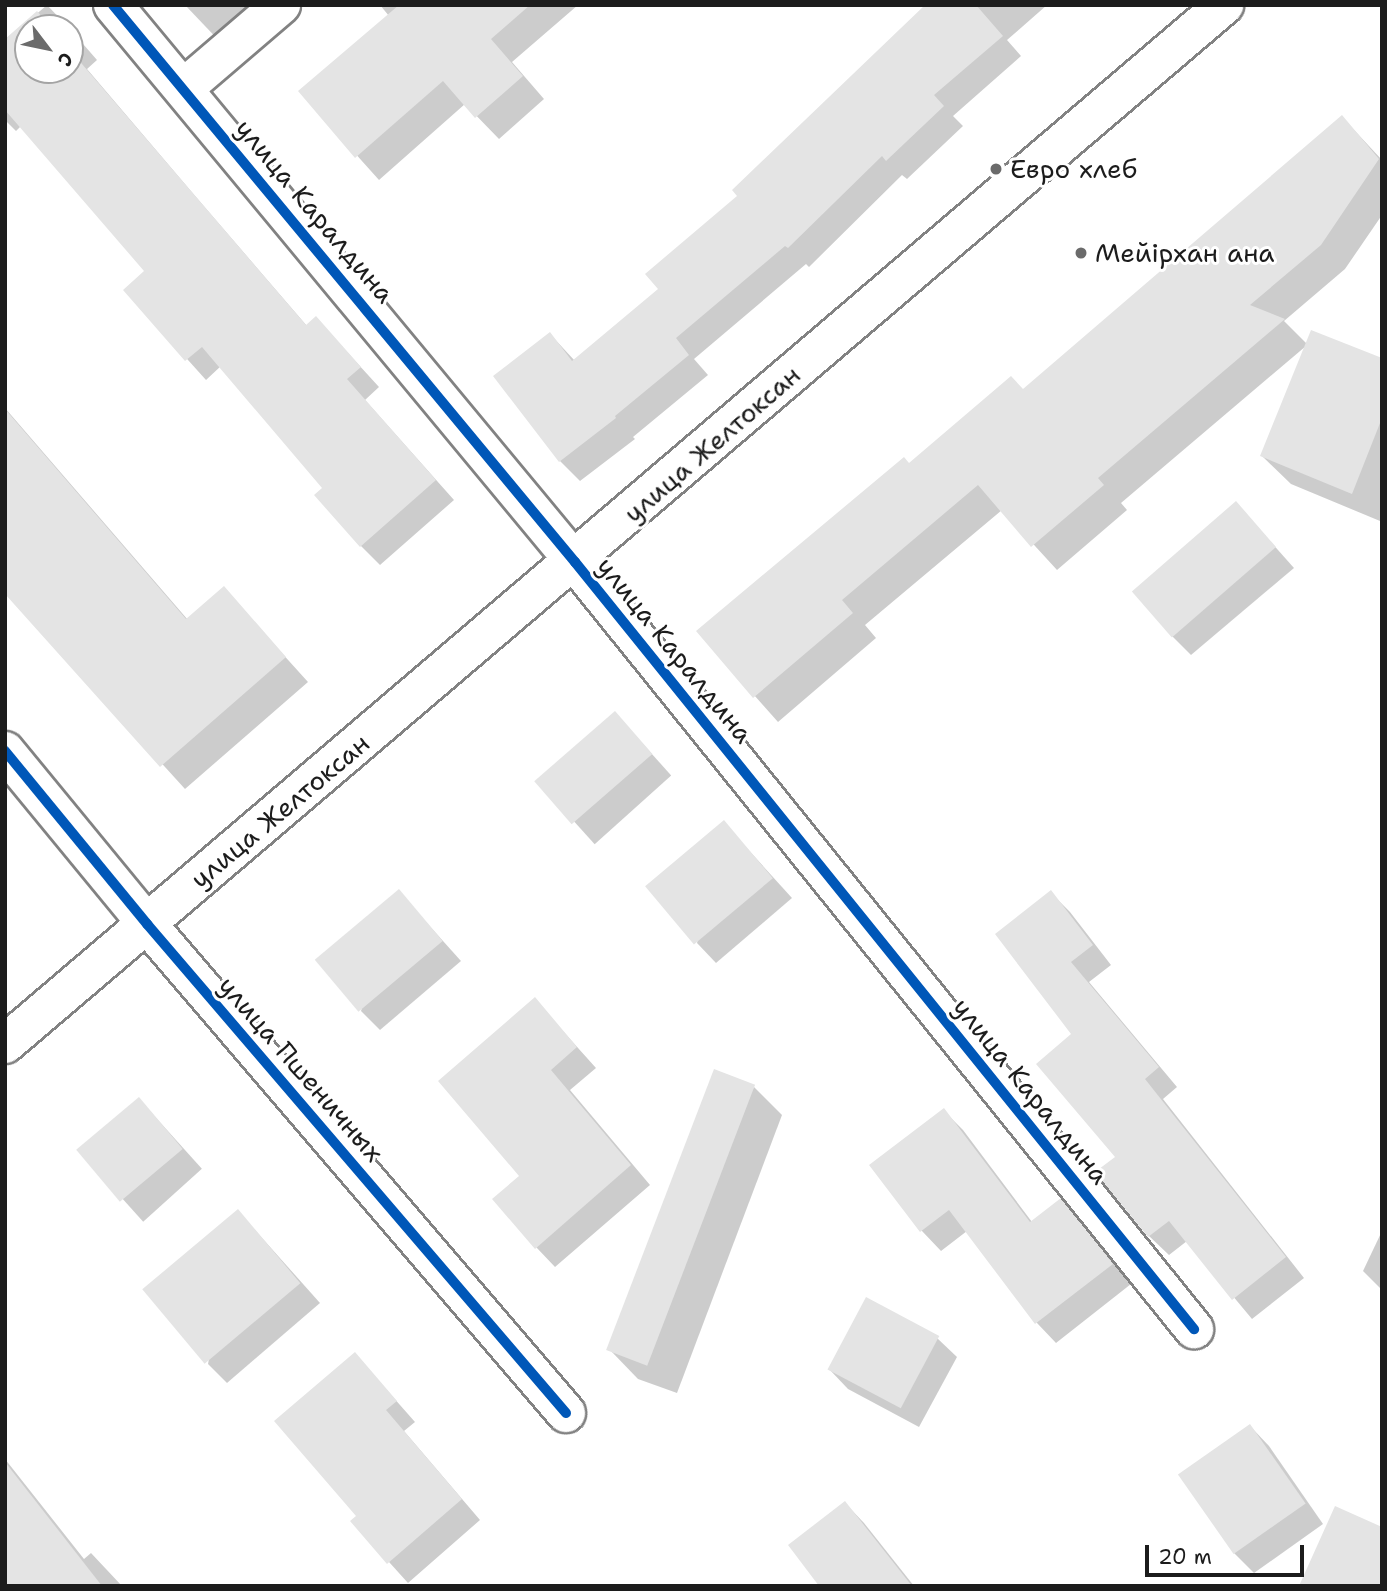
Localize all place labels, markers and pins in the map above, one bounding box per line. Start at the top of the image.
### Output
place label: Евро хлеб [1010,153,1137,185]
marker: Евро хлеб [988,161,1004,177]
place label: Мейірхан ана [1095,237,1275,269]
marker: Мейірхан ана [1073,245,1089,261]

